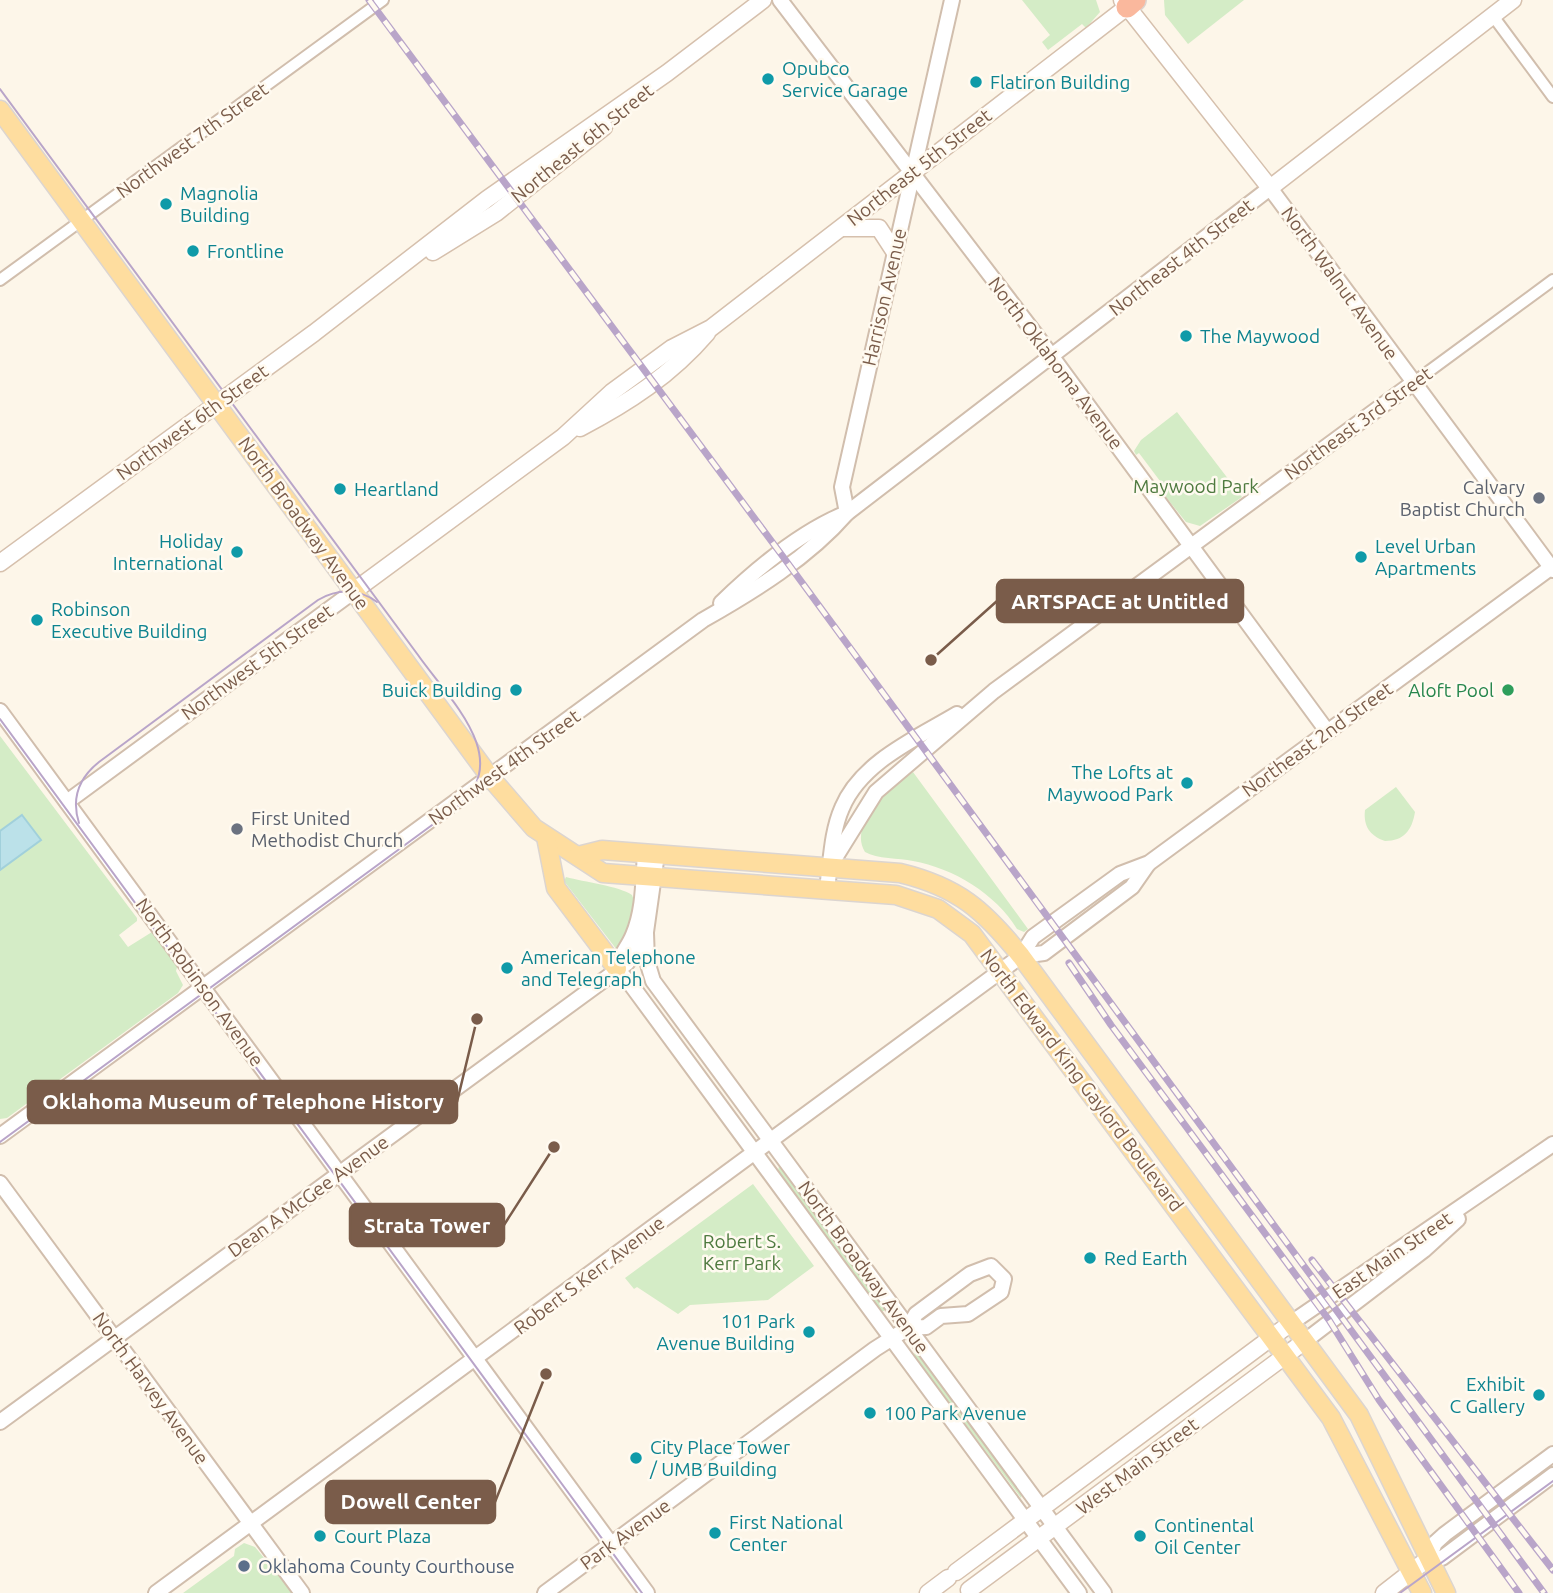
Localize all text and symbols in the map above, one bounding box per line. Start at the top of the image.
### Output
place label: Opubco Service Garage [782,57,908,101]
marker: Opubco Service Garage [760,71,776,87]
place label: Flatiron Building [990,71,1130,93]
marker: Flatiron Building [968,74,984,90]
street label: Northwest 7th Street [112,77,272,202]
street label: Northeast 6th Street [506,78,658,207]
street label: Northeast 5th Street [843,104,996,230]
place label: Magnolia Building [180,182,259,226]
street label: Northeast 4th Street [1105,194,1258,320]
marker: Magnolia Building [158,196,174,212]
street label: North Walnut Avenue [1277,202,1403,364]
street label: Harrison Avenue [857,226,911,368]
place label: Frontline [207,240,284,262]
marker: Frontline [185,243,201,259]
street label: North Oklahoma Avenue [984,272,1128,454]
place label: The Maywood [1200,325,1320,347]
marker: The Maywood [1178,328,1194,344]
street label: Northwest 6th Street [112,359,272,484]
street label: Northeast 3rd Street [1280,362,1436,484]
street label: North Broadway Avenue [234,432,374,614]
park label: Maywood Park [1133,475,1259,497]
place label: Calvary Baptist Church [1400,476,1525,520]
place label: Heartland [354,478,439,500]
marker: Heartland [332,481,348,497]
marker: Calvary Baptist Church [1531,490,1547,506]
place label: Holiday International [113,530,223,574]
place label: Level Urban Apartments [1375,535,1476,579]
marker: Holiday International [229,544,245,560]
marker: Level Urban Apartments [1353,549,1369,565]
callout: ARTSPACE at Untitled [997,580,1243,622]
text: ARTSPACE at Untitled [1011,589,1229,613]
place label: Robinson Executive Building [51,598,208,642]
street label: Northwest 5th Street [177,599,337,724]
marker: Robinson Executive Building [29,612,45,628]
street label: Northeast 2nd Street [1237,677,1397,801]
place label: Buick Building [382,679,502,701]
place label: Aloft Pool [1408,679,1494,701]
marker: Buick Building [508,682,524,698]
marker: Aloft Pool [1500,682,1516,698]
street label: Northwest 4th Street [424,704,584,829]
place label: The Lofts at Maywood Park [1047,761,1174,805]
marker: The Lofts at Maywood Park [1179,775,1195,791]
place label: First United Methodist Church [251,807,403,851]
marker: First United Methodist Church [229,821,245,837]
street label: North Robinson Avenue [132,894,268,1070]
street label: North Edward King Gaylord Boulevard [976,944,1188,1216]
place label: American Telephone and Telegraph [521,946,696,990]
marker: American Telephone and Telegraph [499,960,515,976]
callout: Oklahoma Museum of Telephone History [28,1081,457,1123]
text: Oklahoma Museum of Telephone History [42,1089,444,1113]
street label: Dean A McGee Avenue [224,1130,392,1262]
street label: North Broadway Avenue [794,1176,934,1358]
callout: Strata Tower [350,1204,504,1246]
street label: East Main Street [1328,1207,1456,1303]
street label: Robert S Kerr Avenue [510,1211,668,1339]
text: Strata Tower [364,1213,491,1237]
park label: Robert S. Kerr Park [703,1230,782,1274]
place label: Red Earth [1104,1247,1188,1269]
marker: Red Earth [1082,1250,1098,1266]
street label: North Harvey Avenue [88,1308,214,1468]
place label: 101 Park Avenue Building [657,1310,795,1354]
marker: 101 Park Avenue Building [801,1324,817,1340]
place label: Exhibit C Gallery [1449,1373,1526,1417]
marker: Exhibit C Gallery [1531,1387,1547,1403]
place label: 100 Park Avenue [884,1402,1027,1424]
marker: 100 Park Avenue [862,1405,878,1421]
street label: West Main Street [1072,1413,1203,1519]
place label: City Place Tower / UMB Building [649,1436,790,1480]
marker: City Place Tower / UMB Building [628,1450,644,1466]
callout: Dowell Center [326,1481,495,1523]
text: Dowell Center [341,1489,482,1513]
street label: Park Avenue [576,1494,674,1574]
place label: First National Center [729,1511,843,1555]
place label: Continental Oil Center [1154,1514,1254,1558]
place label: Court Plaza [334,1525,431,1547]
marker: First National Center [707,1525,723,1541]
marker: Court Plaza [312,1528,328,1544]
marker: Continental Oil Center [1132,1528,1148,1544]
place label: Oklahoma County Courthouse [258,1555,515,1577]
marker: Oklahoma County Courthouse [236,1558,252,1574]

